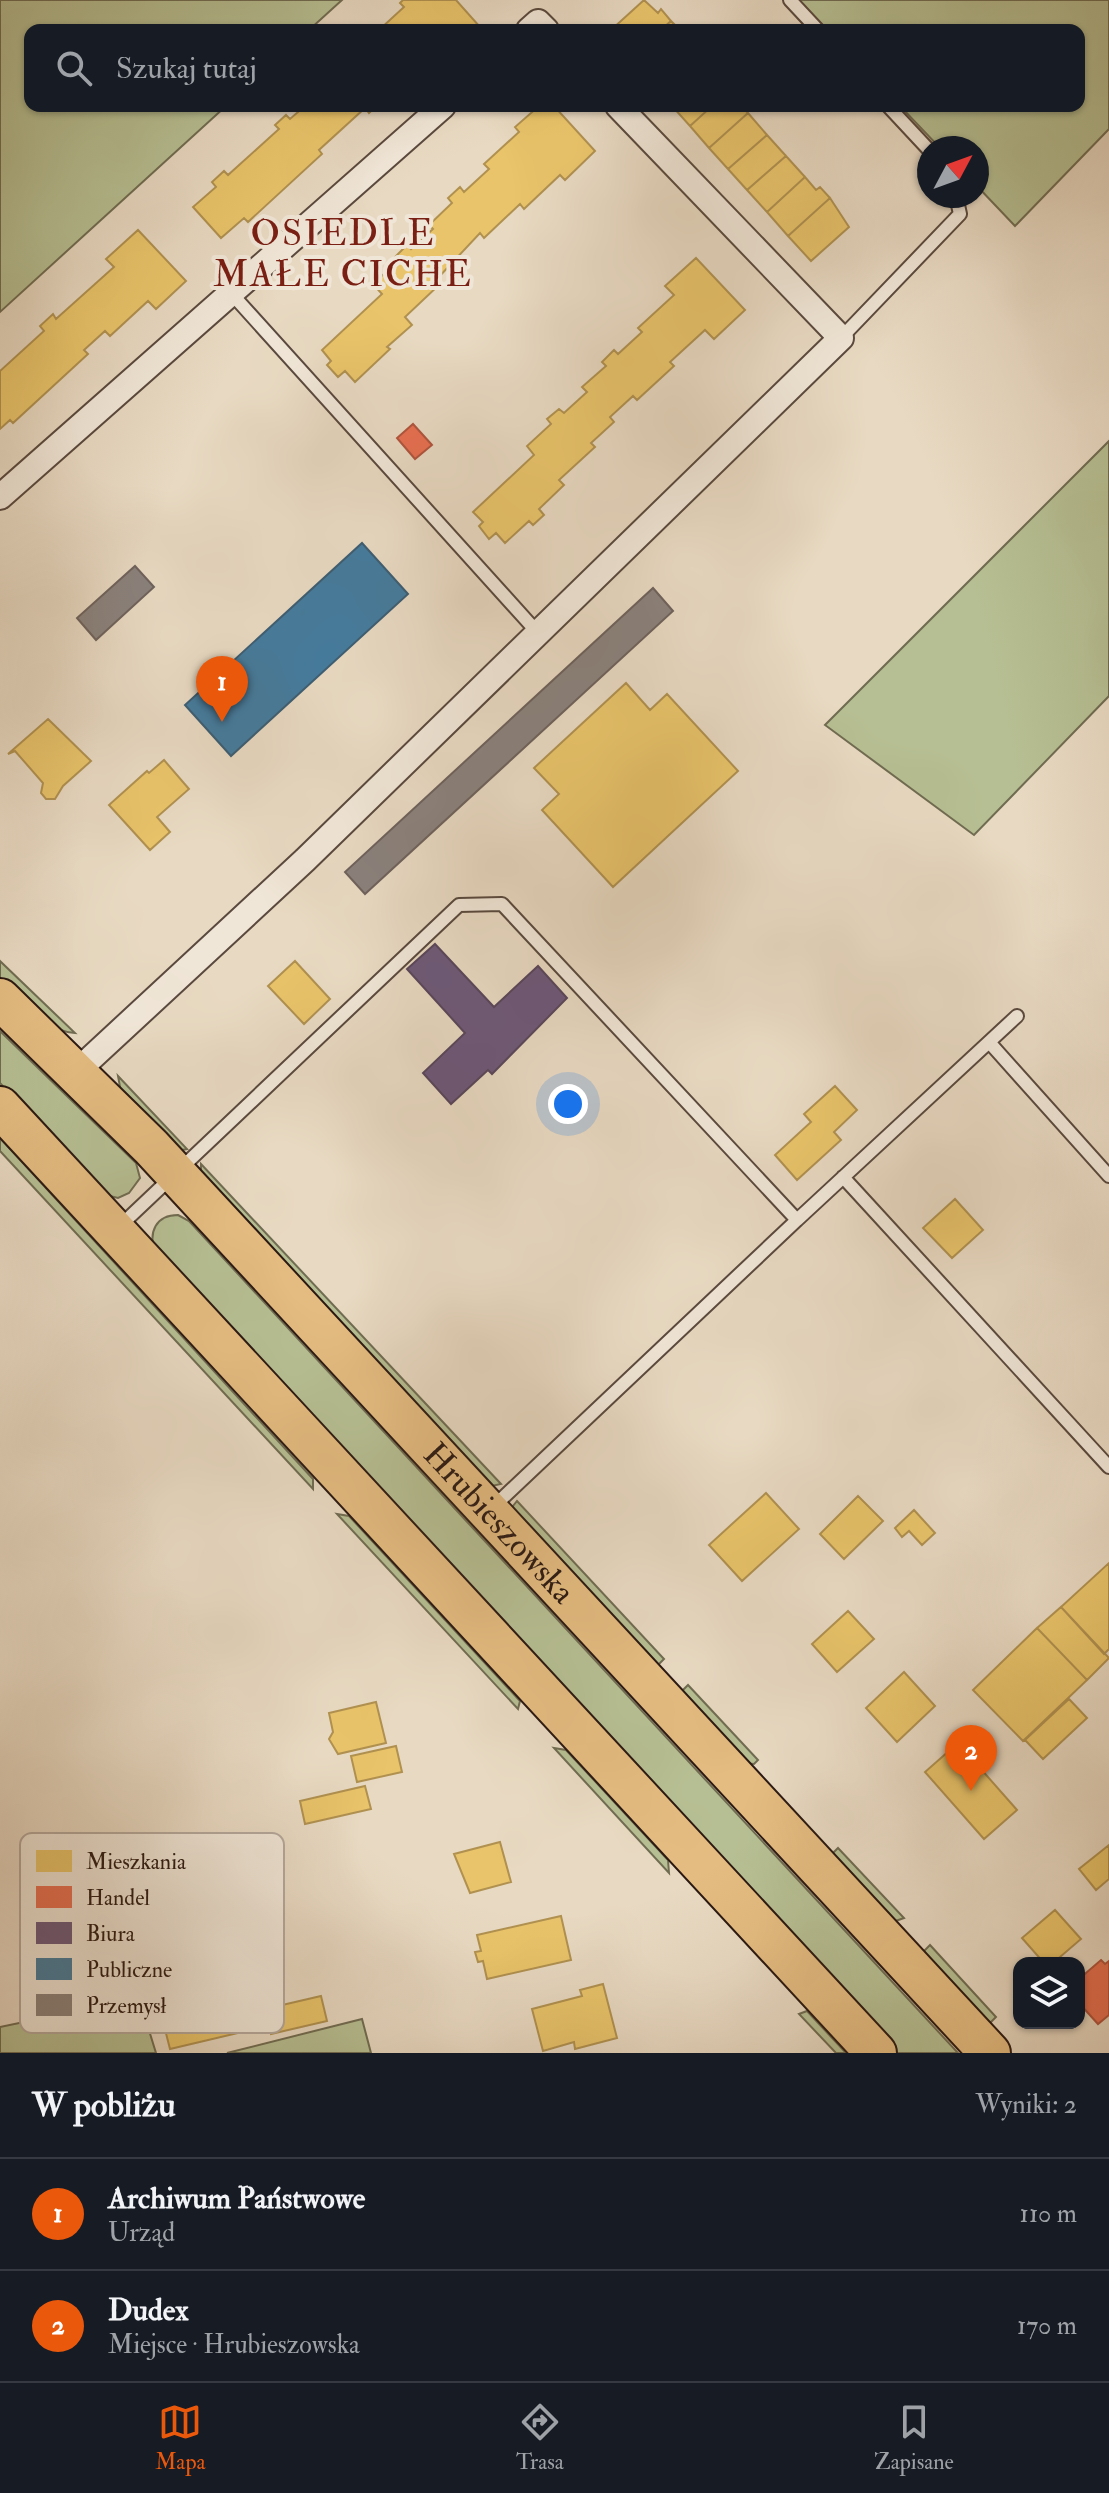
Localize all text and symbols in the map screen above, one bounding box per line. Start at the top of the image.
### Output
search box [24,24,1085,112]
icon: search [52,46,96,90]
text: Szukaj tutaj [116,50,257,87]
north arrow [917,136,989,208]
district label: OSIEDLE MAŁE CICHE [213,211,473,297]
pin: 1 [196,656,248,722]
your location [548,1084,588,1124]
street label: Hrubieszowska [414,1433,585,1613]
pin: 2 [945,1725,997,1791]
legend [20,1833,284,2033]
text: Mieszkania [86,1848,187,1876]
text: Handel [86,1884,150,1912]
text: Biura [86,1920,136,1948]
text: Publiczne [86,1956,172,1984]
map controls [1013,1957,1085,2029]
button: layers [1013,1957,1085,2029]
text: Przemysł [86,1992,167,2020]
text: W pobliżu [32,2084,176,2127]
text: Wyniki: 2 [975,2089,1077,2121]
text: Archiwum Państwowe [108,2180,365,2217]
text: 1 [53,2198,63,2230]
text: 110 m [1020,2198,1077,2230]
text: Urząd [108,2217,175,2249]
text: Dudex [108,2292,189,2329]
text: 2 [51,2310,65,2342]
text: 170 m [1017,2310,1077,2342]
text: Miejsce · Hrubieszowska [108,2329,360,2361]
tab: Mapa [155,2400,206,2476]
tab: Trasa [516,2400,564,2476]
tab: Zapisane [874,2400,954,2476]

